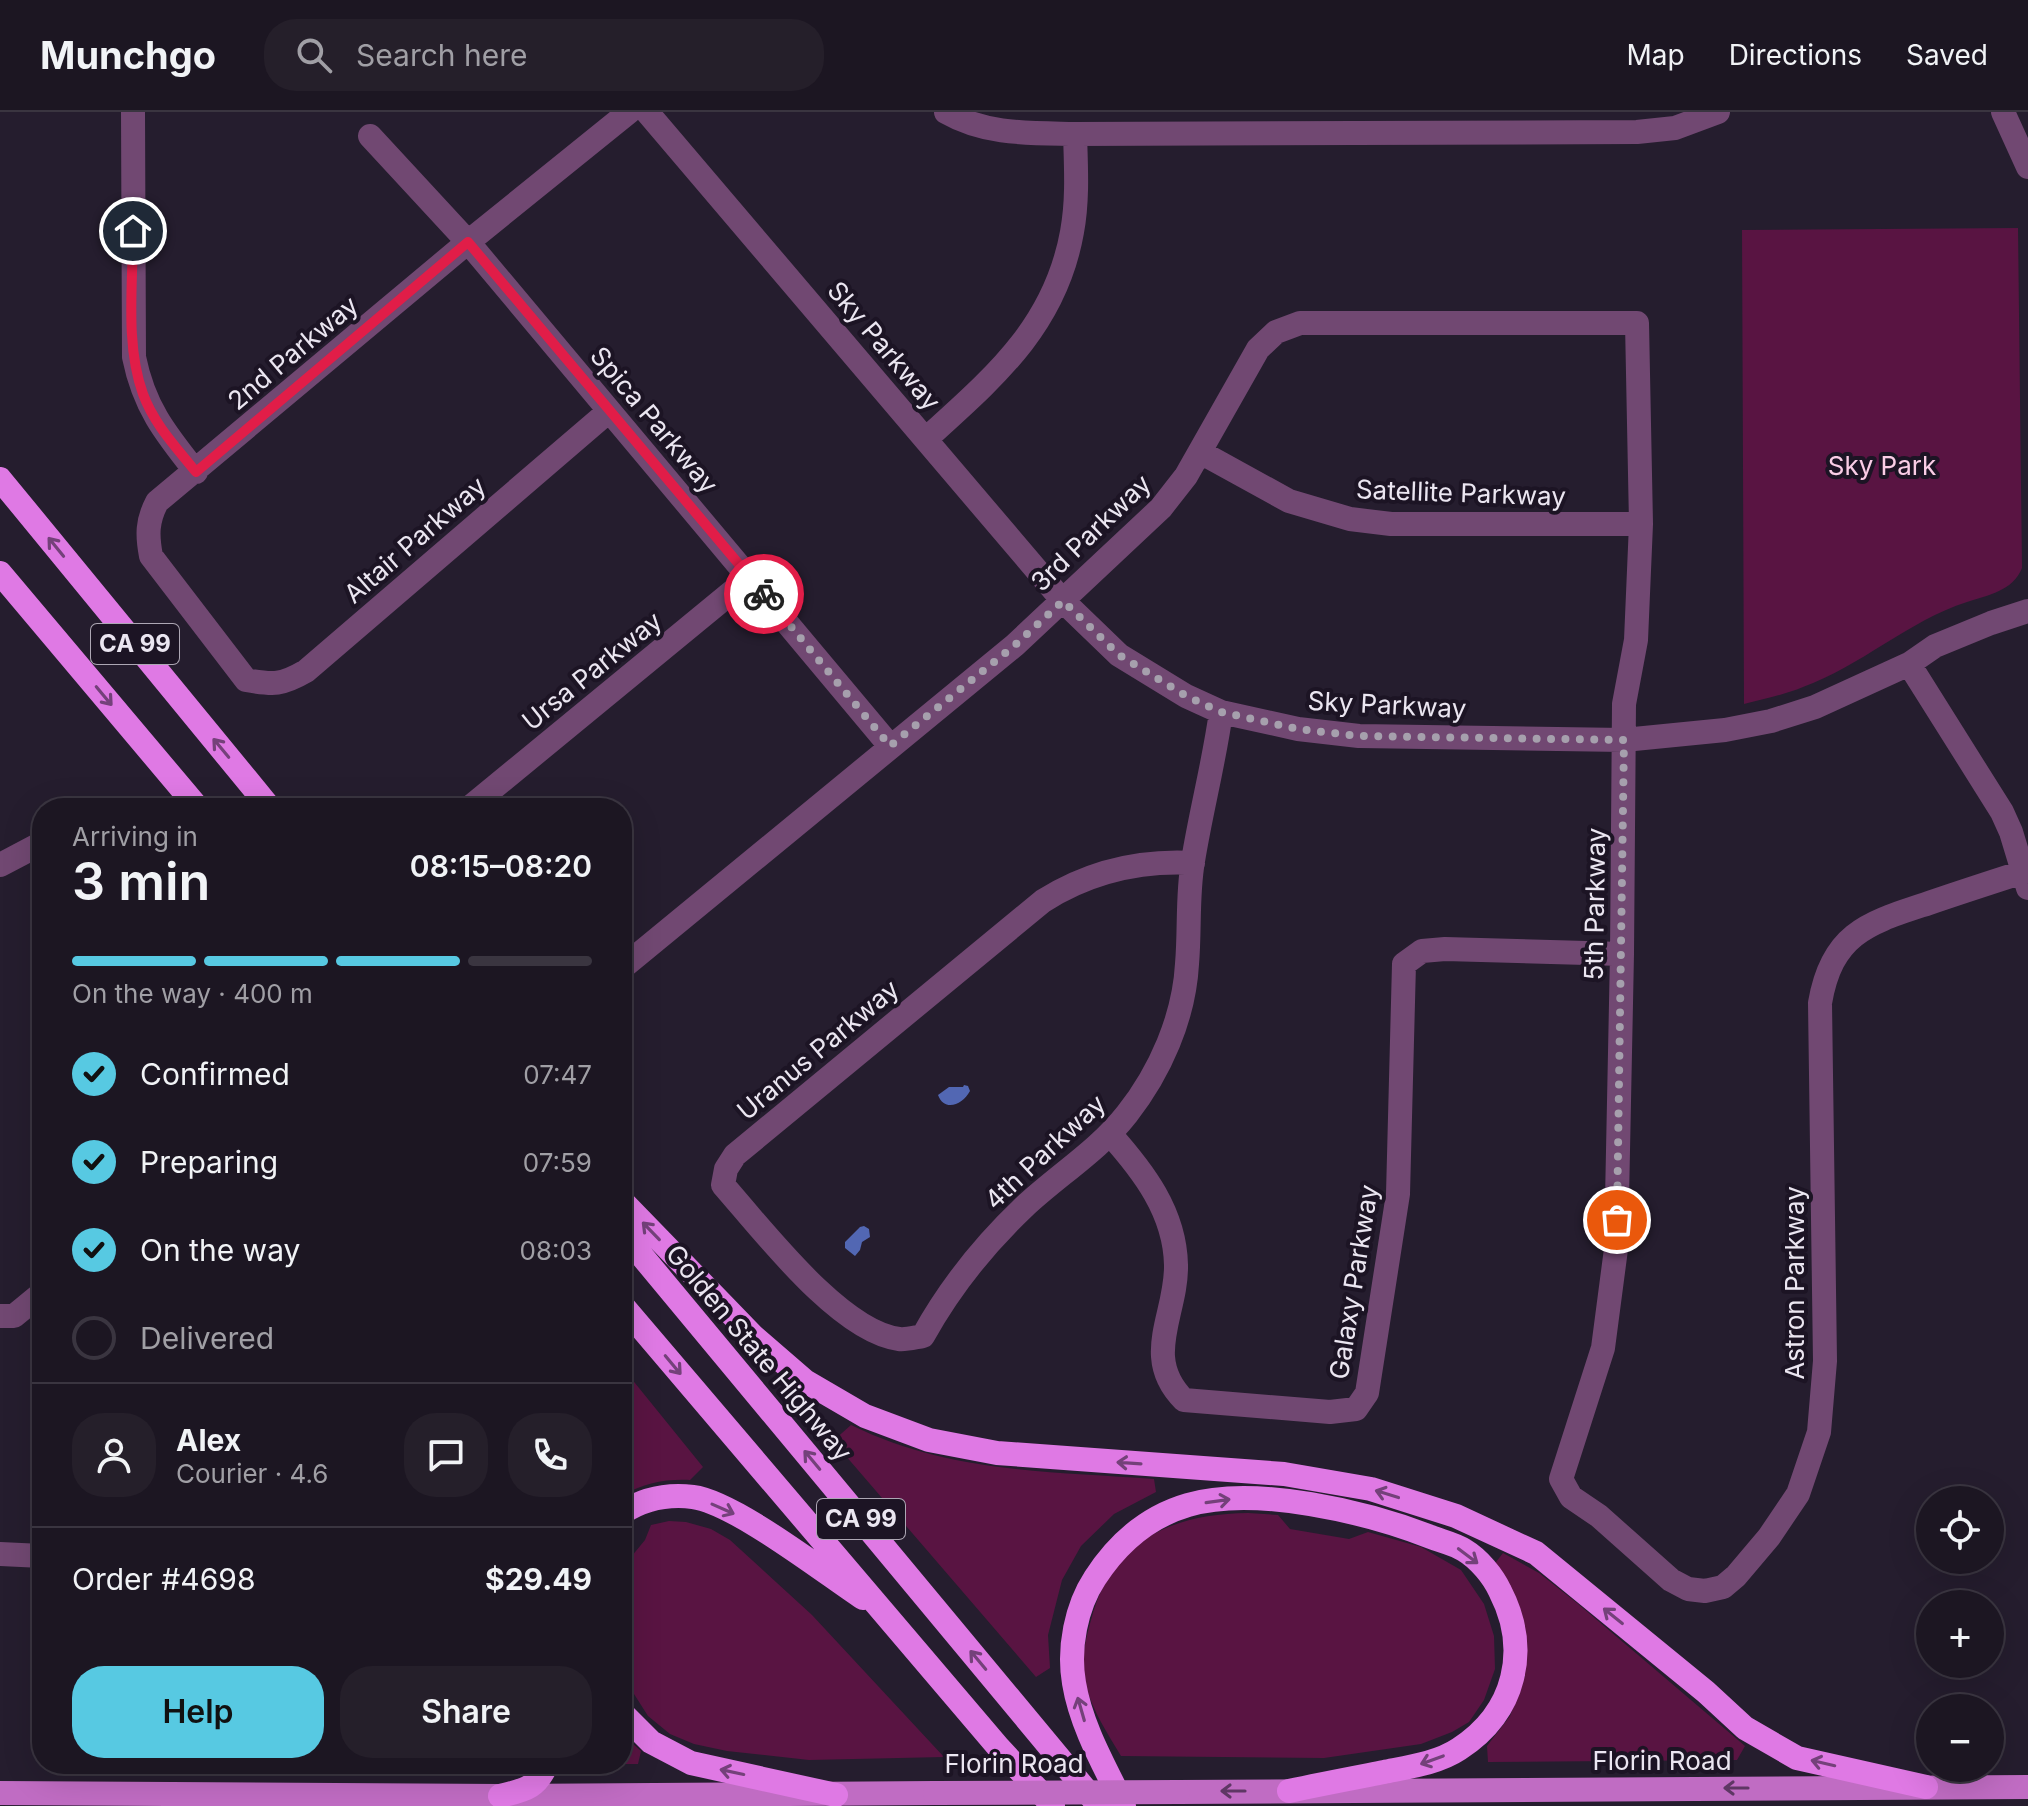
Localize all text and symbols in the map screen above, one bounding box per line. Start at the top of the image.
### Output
search box [264,19,824,91]
text: Munchgo [40,32,216,78]
icon: search [292,33,336,77]
text: Search here [356,37,528,73]
text: Map [1626,38,1685,72]
text: Directions [1729,38,1862,72]
text: Saved [1906,38,1988,72]
pin [99,197,167,265]
icon: home [111,209,155,253]
street label: Sky Parkway [822,275,947,416]
street label: 2nd Parkway [221,289,364,416]
street label: Spica Parkway [584,340,725,499]
park label: Sky Park [1828,450,1936,481]
street label: 3rd Parkway [1024,468,1157,597]
street label: Altair Parkway [338,470,492,609]
street label: Satellite Parkway [1355,473,1567,512]
one-way arrow [47,537,65,558]
courier [724,554,804,634]
icon: bike [742,572,786,616]
street label: Ursa Parkway [516,605,668,736]
road number: CA 99 [91,624,179,664]
one-way arrow [95,685,113,706]
street label: Sky Parkway [1307,685,1467,724]
one-way arrow [212,738,230,759]
text: Arriving in [72,821,198,852]
street label: 5th Parkway [1578,827,1611,981]
text: 08:15–08:20 [410,848,592,884]
text: 3 min [72,850,210,913]
street label: Uranus Parkway [731,973,905,1126]
text: On the way · 400 m [72,978,313,1009]
icon: check [72,1052,116,1096]
text: Confirmed [140,1056,290,1092]
text: 07:47 [523,1059,592,1090]
street label: 4th Parkway [978,1088,1111,1215]
icon: check [72,1140,116,1184]
text: Preparing [140,1144,278,1180]
text: 07:59 [523,1147,592,1178]
street label: Galaxy Parkway [1323,1182,1384,1382]
pin [1583,1186,1651,1254]
street label: Astron Parkway [1779,1186,1810,1380]
icon: bag [1595,1198,1639,1242]
one-way arrow [641,1221,660,1241]
icon: check [72,1228,116,1272]
text: On the way [140,1232,300,1268]
text: 08:03 [520,1235,592,1266]
street label: Golden State Highway [660,1238,859,1467]
text: Delivered [140,1320,274,1356]
one-way arrow [664,1354,682,1374]
button: person [72,1413,156,1497]
button: chat [404,1413,488,1497]
button: phone [508,1413,592,1497]
text: Alex [176,1422,241,1458]
one-way arrow [803,1450,821,1471]
one-way arrow [1116,1455,1143,1470]
text: Courier · 4.6 [176,1458,328,1489]
one-way arrow [1374,1486,1400,1501]
map controls [1916,1486,2004,1782]
button: locate [1916,1486,2004,1574]
one-way arrow [1205,1493,1230,1508]
road number: CA 99 [817,1499,905,1539]
one-way arrow [710,1502,735,1517]
one-way arrow [1457,1547,1478,1564]
text: Order #4698 [72,1561,255,1597]
text: $29.49 [485,1561,592,1597]
button: + [1916,1590,2004,1678]
one-way arrow [1603,1607,1624,1624]
one-way arrow [969,1650,987,1671]
button: Help [72,1666,324,1758]
button: Share [340,1666,592,1758]
button: − [1916,1694,2004,1782]
one-way arrow [1073,1697,1088,1722]
street label: Florin Road [1592,1745,1732,1776]
street label: Florin Road [944,1748,1084,1779]
one-way arrow [1420,1754,1445,1768]
one-way arrow [1811,1755,1836,1770]
one-way arrow [720,1764,746,1779]
one-way arrow [1723,1780,1750,1796]
one-way arrow [1220,1783,1247,1799]

